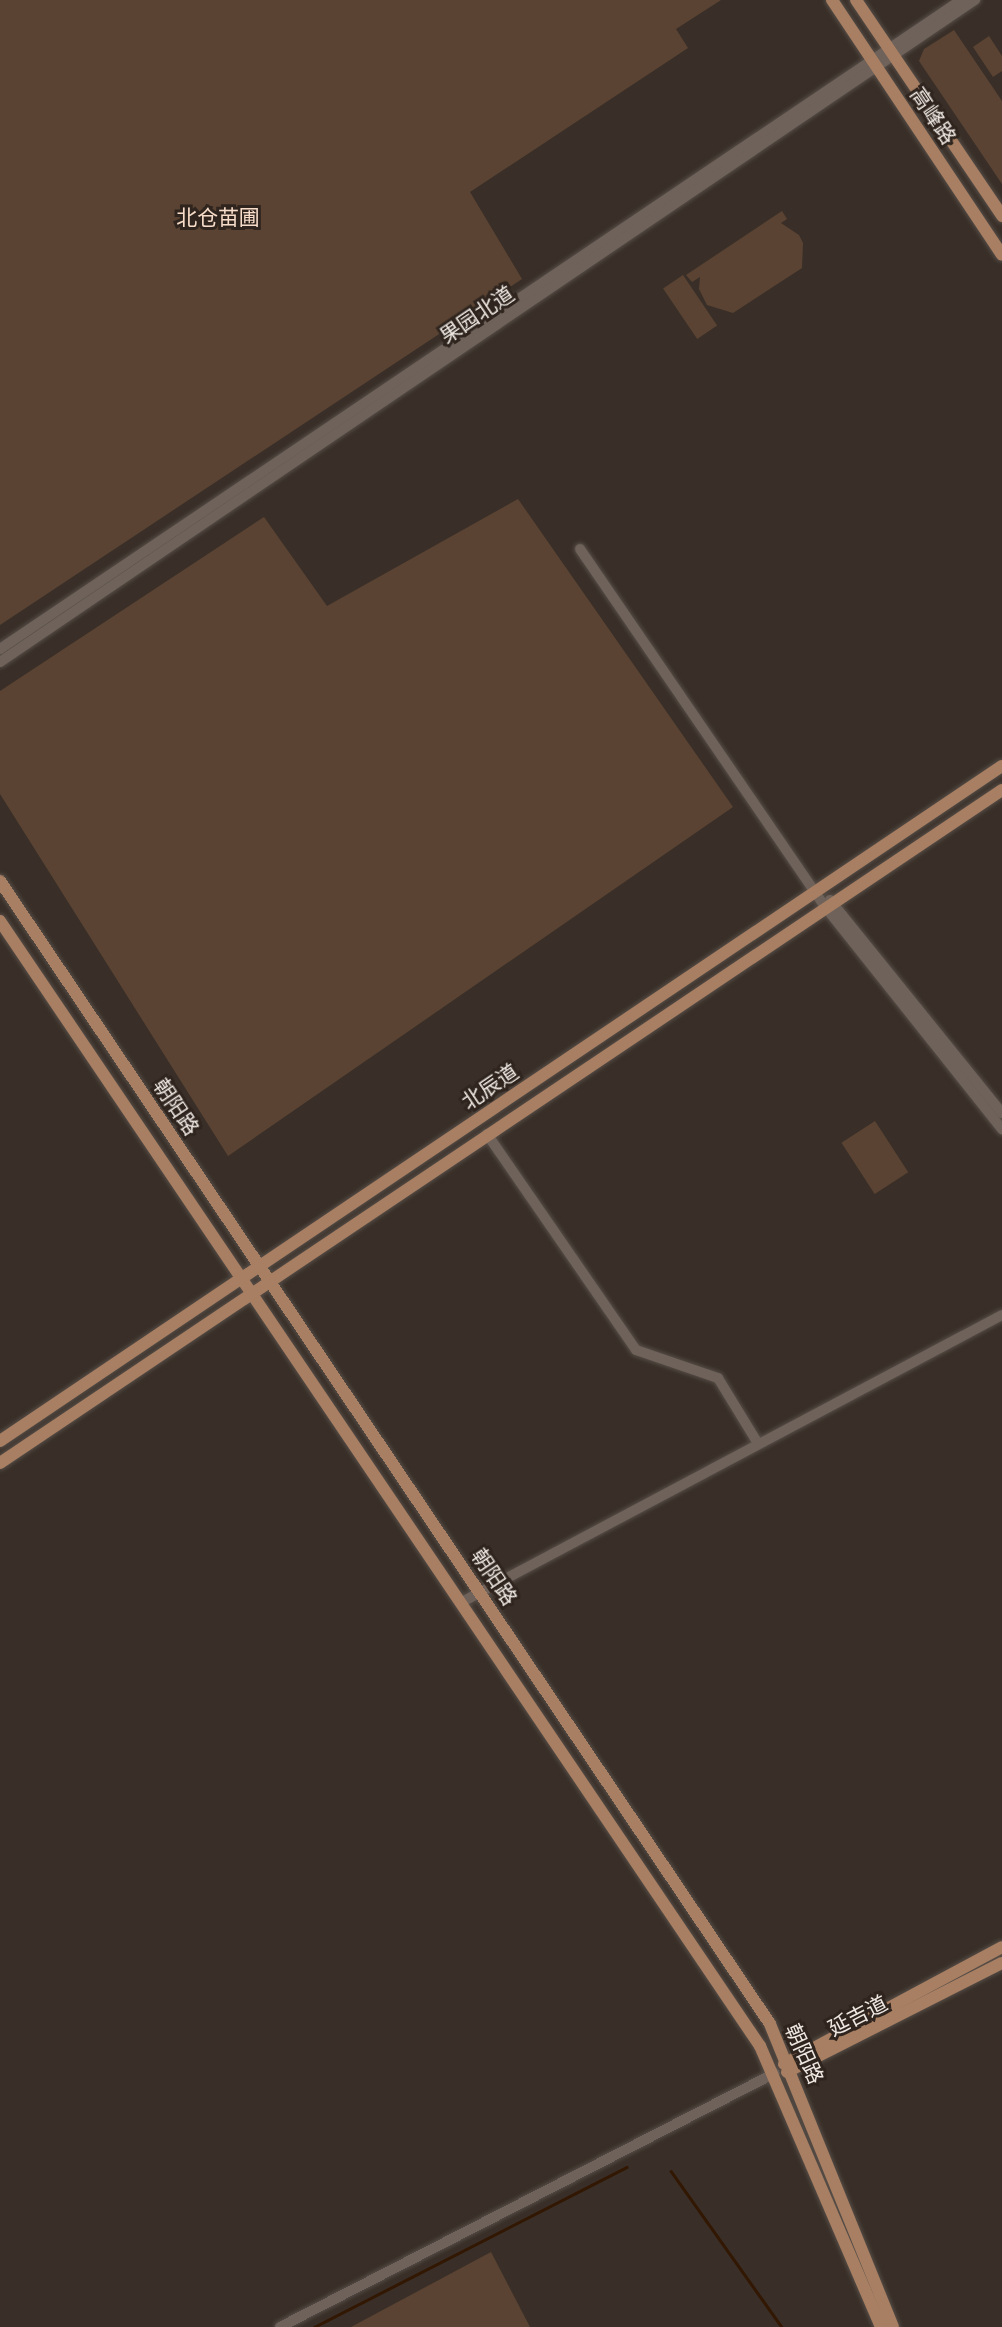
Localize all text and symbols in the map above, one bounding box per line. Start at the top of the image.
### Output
street label: 高峰路 [905,83,961,149]
park label: 北仓苗圃 [176,205,260,231]
street label: 果园北道 [435,281,519,349]
street label: 北辰道 [457,1059,523,1115]
street label: 朝阳路 [148,1074,204,1140]
street label: 朝阳路 [466,1544,522,1610]
street label: 延吉道 [824,1990,892,2042]
street label: 朝阳路 [780,2020,828,2088]

